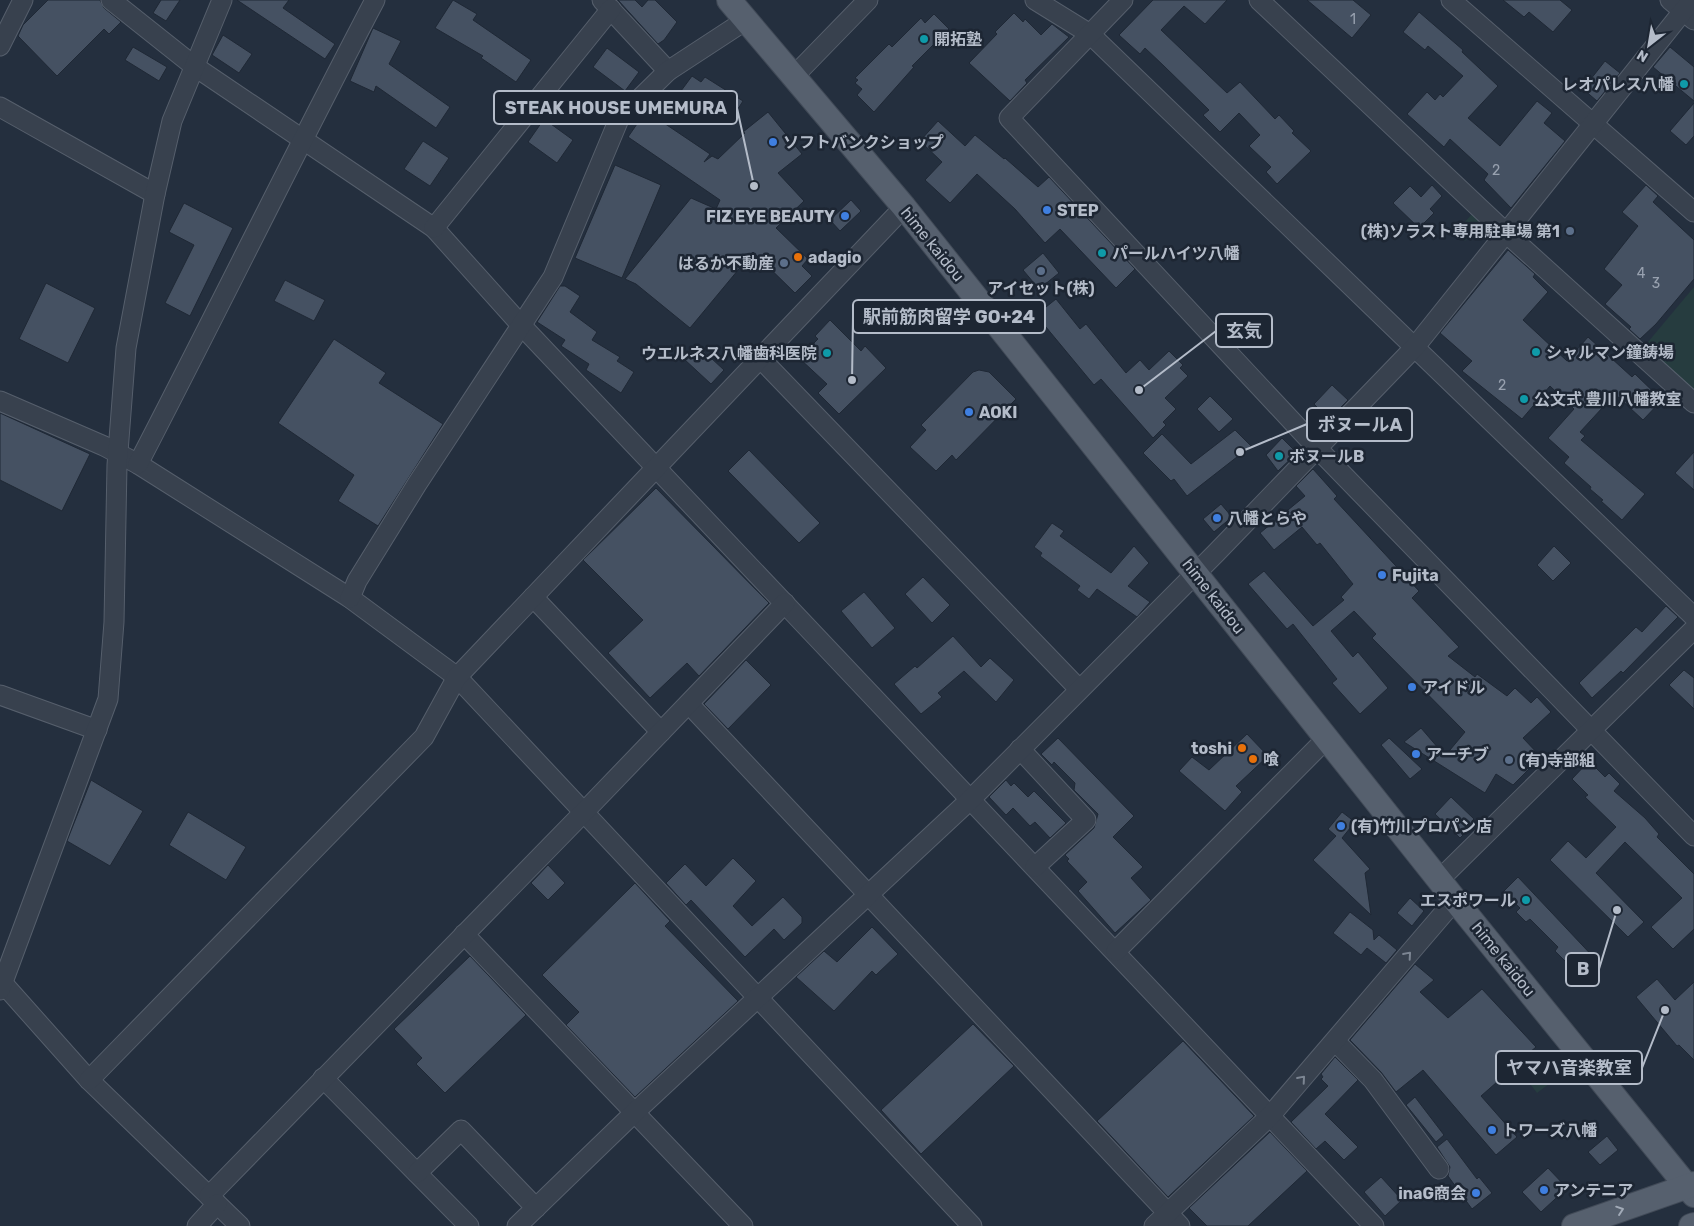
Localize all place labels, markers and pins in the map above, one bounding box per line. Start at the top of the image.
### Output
place label: 開拓塾 [934,30,982,49]
marker: 開拓塾 [918,33,930,45]
place label: レオパレス八幡 [1562,75,1674,94]
marker: レオパレス八幡 [1678,78,1690,90]
callout: STEAK HOUSE UMEMURA [494,91,737,124]
place label: ソフトバンクショップ [783,133,944,152]
marker: ソフトバンクショップ [767,136,779,148]
place label: STEP [1057,201,1099,220]
marker: STEP [1041,204,1053,216]
place label: FIZ EYE BEAUTY [706,207,835,226]
marker: FIZ EYE BEAUTY [839,210,851,222]
place label: (株)ソラスト専用駐車場 第1 [1361,222,1560,241]
marker: (株)ソラスト専用駐車場 第1 [1564,225,1576,237]
place label: パールハイツ八幡 [1112,244,1240,263]
marker: パールハイツ八幡 [1096,247,1108,259]
place label: adagio [808,248,862,267]
marker: adagio [792,251,804,263]
place label: はるか不動産 [678,254,774,273]
marker: はるか不動産 [778,257,790,269]
marker: アイセット(株) [1035,265,1047,277]
place label: アイセット(株) [987,279,1095,298]
callout: 駅前筋肉留学 GO+24 [853,300,1045,333]
callout: 玄気 [1216,314,1272,347]
place label: シャルマン鐘鋳場 [1546,343,1674,362]
place label: ウエルネス八幡歯科医院 [641,344,817,363]
marker: シャルマン鐘鋳場 [1530,346,1542,358]
marker: ウエルネス八幡歯科医院 [821,347,833,359]
place label: 公文式 豊川八幡教室 [1534,390,1681,409]
marker: 公文式 豊川八幡教室 [1518,393,1530,405]
place label: AOKI [979,403,1017,422]
marker: AOKI [963,406,975,418]
callout: ボヌールA [1307,408,1412,441]
place label: ボヌールB [1289,447,1364,466]
marker: ボヌールB [1273,450,1285,462]
place label: 八幡とらや [1227,509,1307,528]
marker: 八幡とらや [1211,512,1223,524]
place label: Fujita [1392,566,1439,585]
marker: Fujita [1376,569,1388,581]
place label: アイドル [1422,678,1485,697]
marker: アイドル [1406,681,1418,693]
place label: toshi [1191,739,1232,758]
marker: toshi [1236,742,1248,754]
place label: アーチブ [1426,745,1489,764]
marker: アーチブ [1410,748,1422,760]
place label: 喰 [1263,750,1279,769]
place label: (有)寺部組 [1519,751,1595,770]
marker: 喰 [1247,753,1259,765]
marker: (有)寺部組 [1503,754,1515,766]
place label: (有)竹川プロパン店 [1351,817,1492,836]
marker: (有)竹川プロパン店 [1335,820,1347,832]
place label: エスポワール [1420,891,1516,910]
marker: エスポワール [1520,894,1532,906]
callout: B [1566,953,1599,986]
callout: ヤマハ音楽教室 [1496,1051,1642,1084]
place label: トワーズ八幡 [1502,1121,1597,1140]
marker: トワーズ八幡 [1486,1124,1498,1136]
place label: アンテニア [1554,1181,1633,1200]
place label: inaG商会 [1398,1184,1466,1203]
marker: アンテニア [1538,1184,1550,1196]
marker: inaG商会 [1470,1187,1482,1199]

